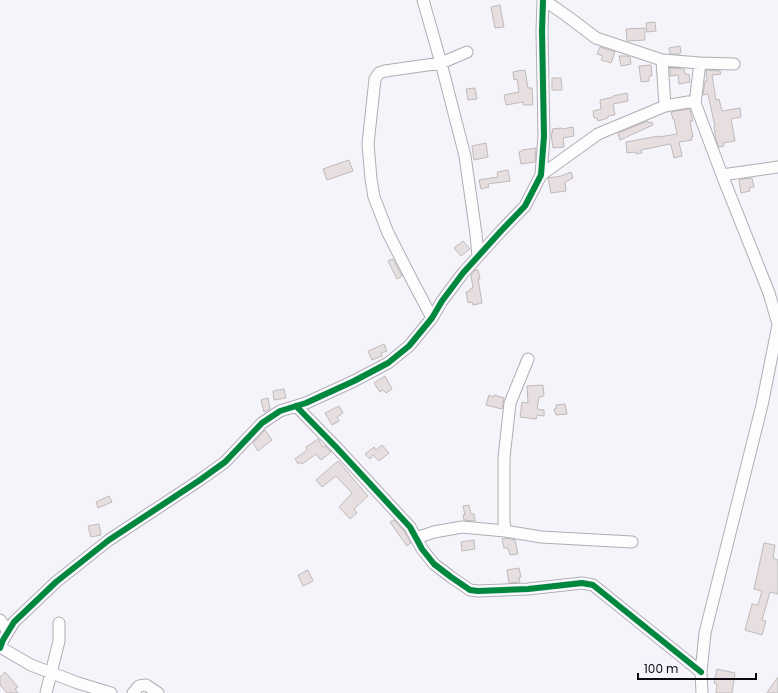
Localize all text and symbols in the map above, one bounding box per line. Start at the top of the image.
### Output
scale bar [638,655,756,681]
text: 100 m [644,660,678,677]

